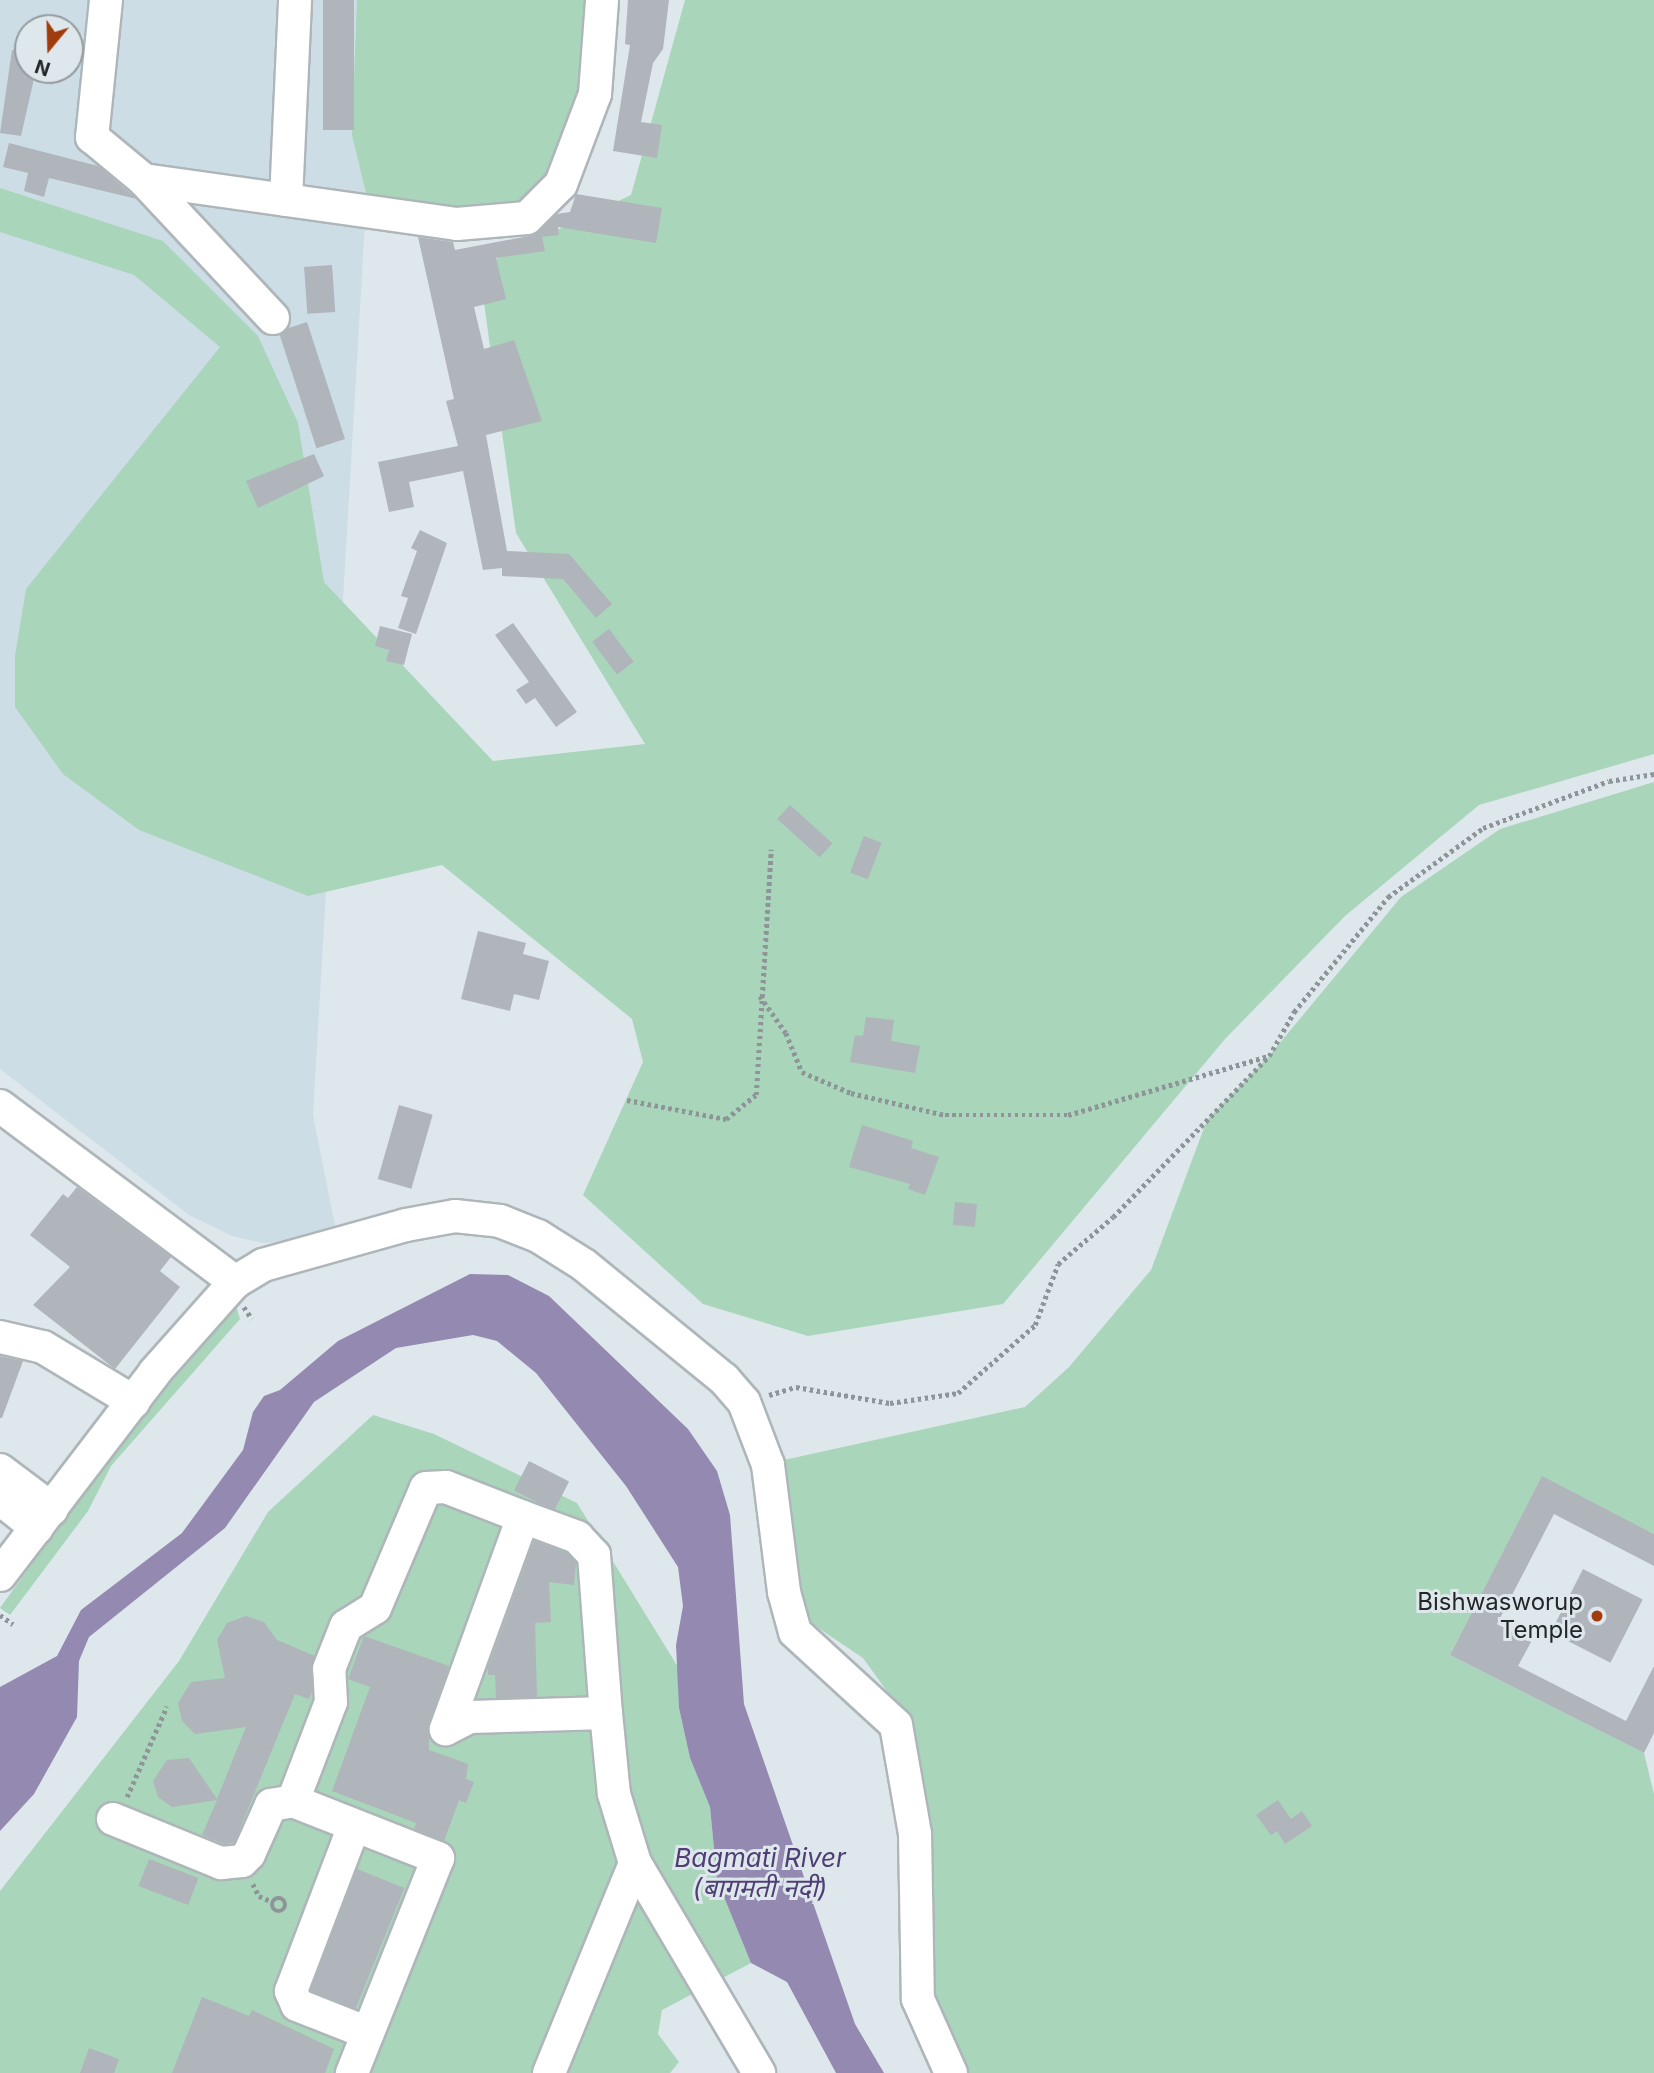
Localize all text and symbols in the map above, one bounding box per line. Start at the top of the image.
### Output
north arrow [14,14,84,84]
text: N [32,54,53,81]
place label: Bishwasworup Temple [1417,1588,1583,1644]
marker: Bishwasworup Temple [1589,1608,1605,1624]
water label: Bagmati River (बागमती नदी) [674,1842,846,1904]

